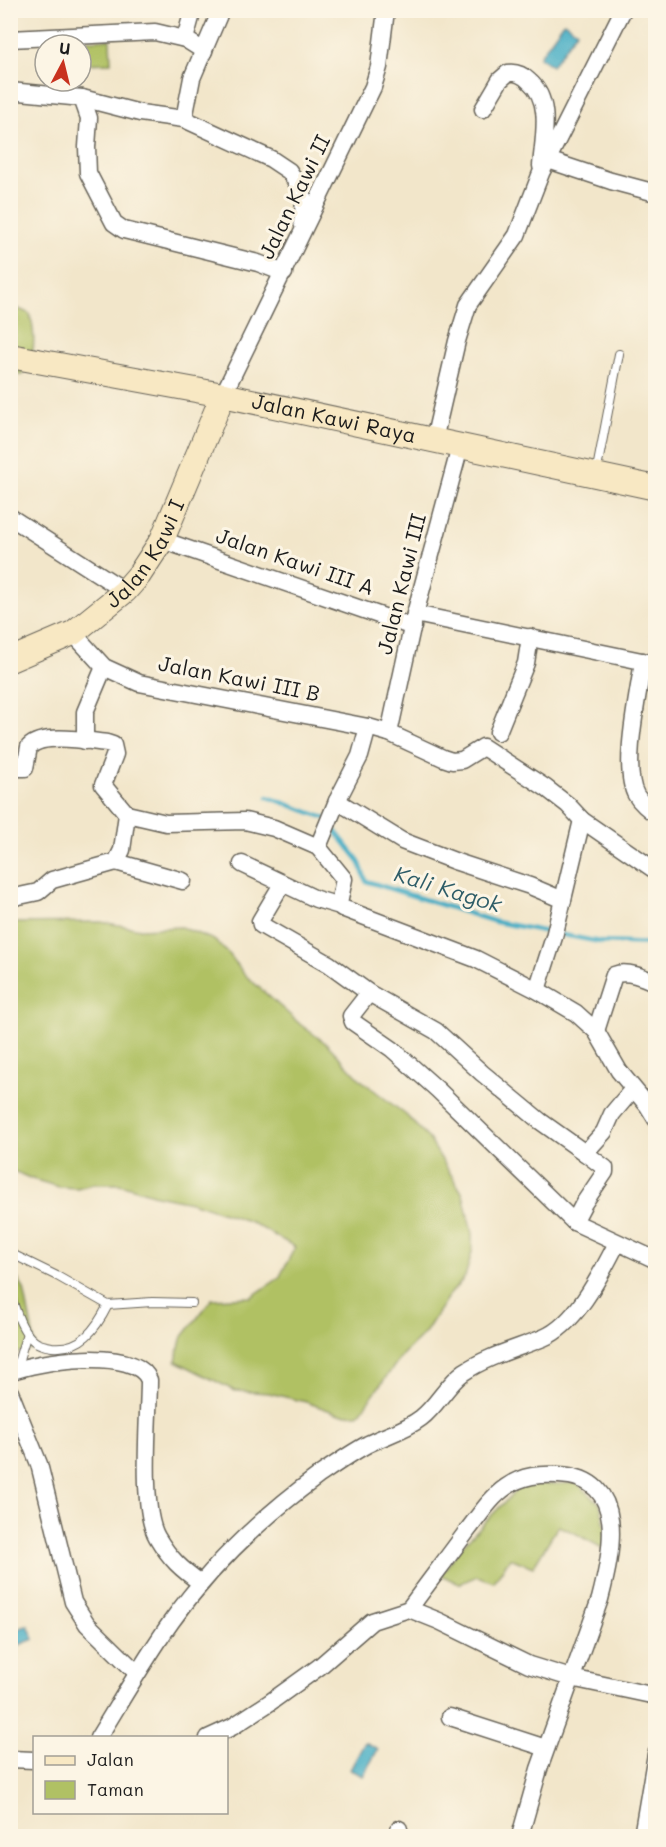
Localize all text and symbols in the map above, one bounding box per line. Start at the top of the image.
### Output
north arrow [33,33,93,93]
text: U [58,37,72,59]
street label: Jalan Kawi II [252,130,335,263]
street label: Jalan Kawi Raya [250,387,419,448]
street label: Jalan Kawi I [100,495,190,613]
street label: Jalan Kawi III [370,510,431,657]
street label: Jalan Kawi III A [213,521,378,600]
street label: Jalan Kawi III B [156,649,322,706]
water label: Kali Kagok [391,858,507,919]
legend [33,1736,228,1814]
text: Jalan [87,1747,134,1771]
text: Taman [87,1777,144,1801]

